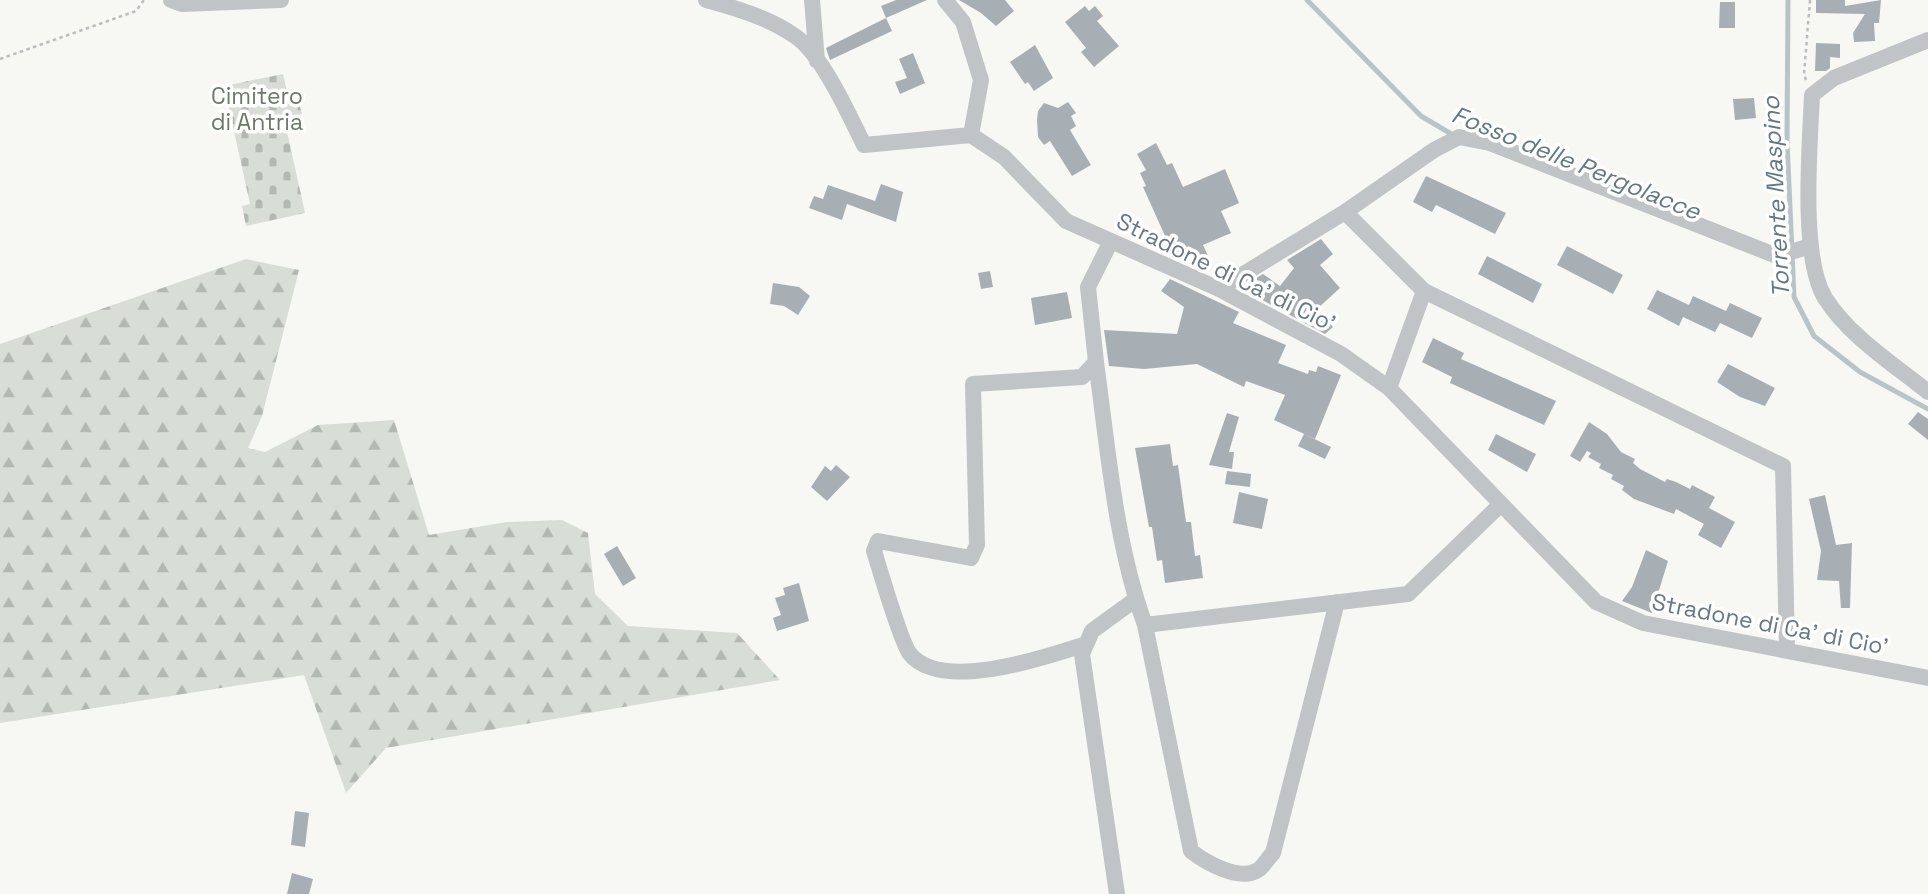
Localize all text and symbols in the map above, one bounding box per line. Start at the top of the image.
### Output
park label: Cimitero di Antria [211,81,303,137]
water label: Torrente Maspino [1755,94,1796,299]
water label: Fosso delle Pergolacce [1447,99,1706,227]
street label: Stradone di Ca' di Cio' [1112,206,1340,338]
street label: Stradone di Ca' di Cio' [1649,586,1891,662]

